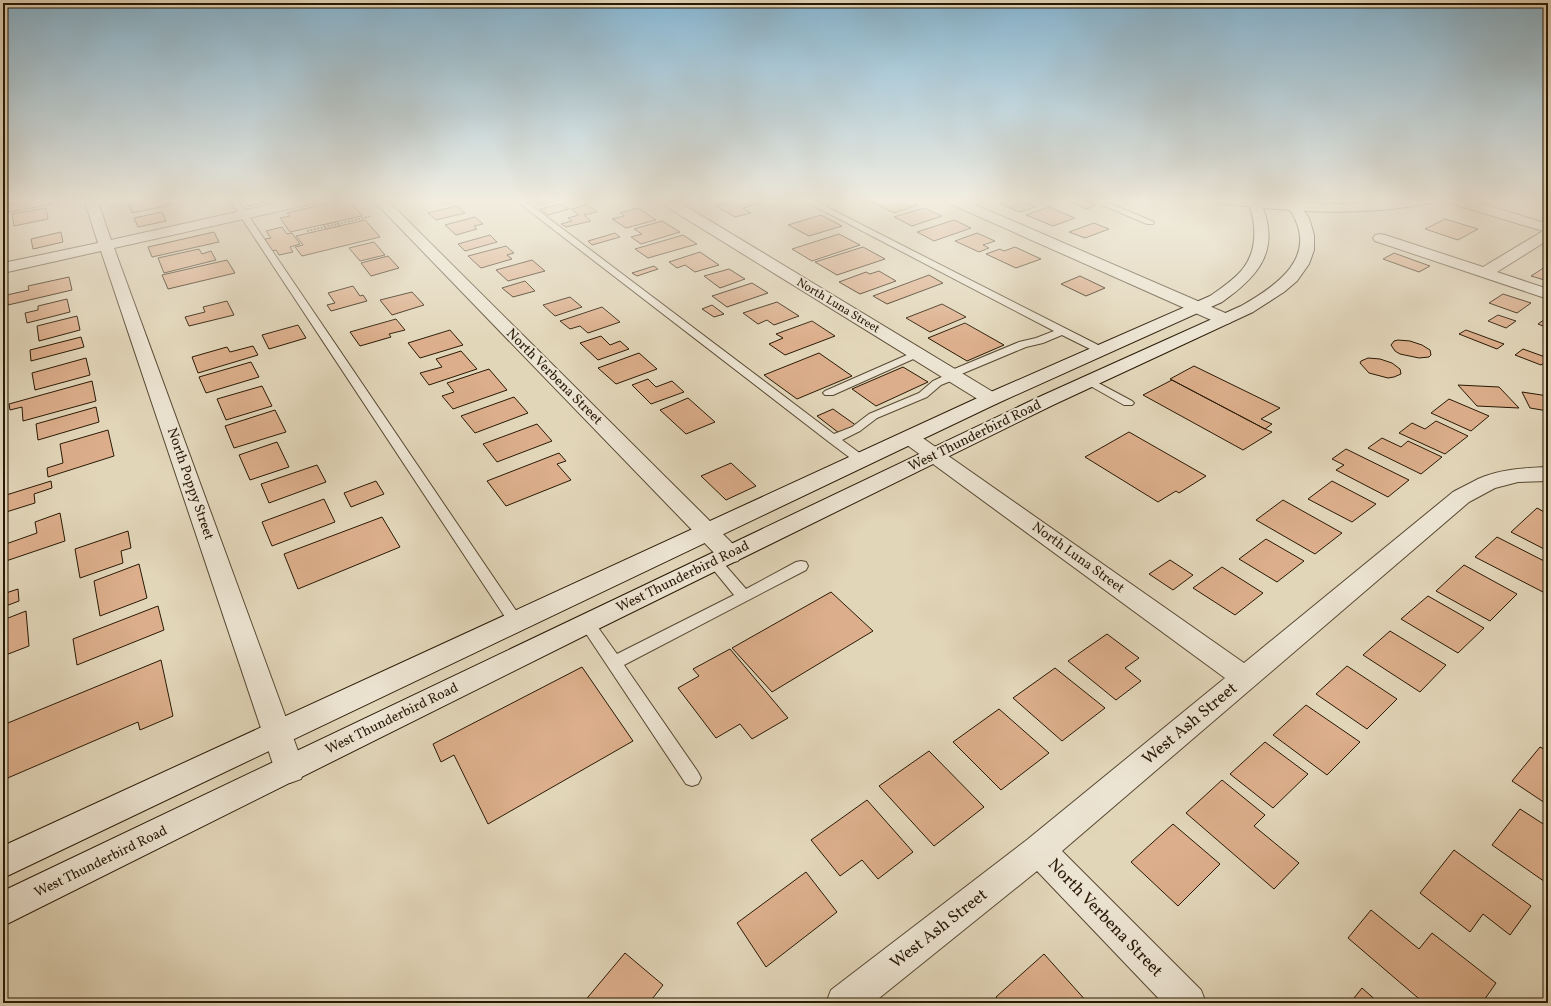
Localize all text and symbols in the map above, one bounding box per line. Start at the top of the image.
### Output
street label: North Luna Street [793,275,883,337]
street label: North Verbena Street [502,325,606,429]
street label: West Thunderbird Road [905,395,1045,476]
street label: North Poppy Street [162,425,218,543]
street label: North Luna Street [1028,518,1128,598]
street label: West Thunderbird Road [613,536,753,617]
street label: West Ash Street [1138,677,1243,771]
street label: West Thunderbird Road [322,678,462,759]
street label: West Thunderbird Road [31,821,171,902]
street label: North Verbena Street [1042,854,1168,982]
street label: West Ash Street [886,884,992,974]

